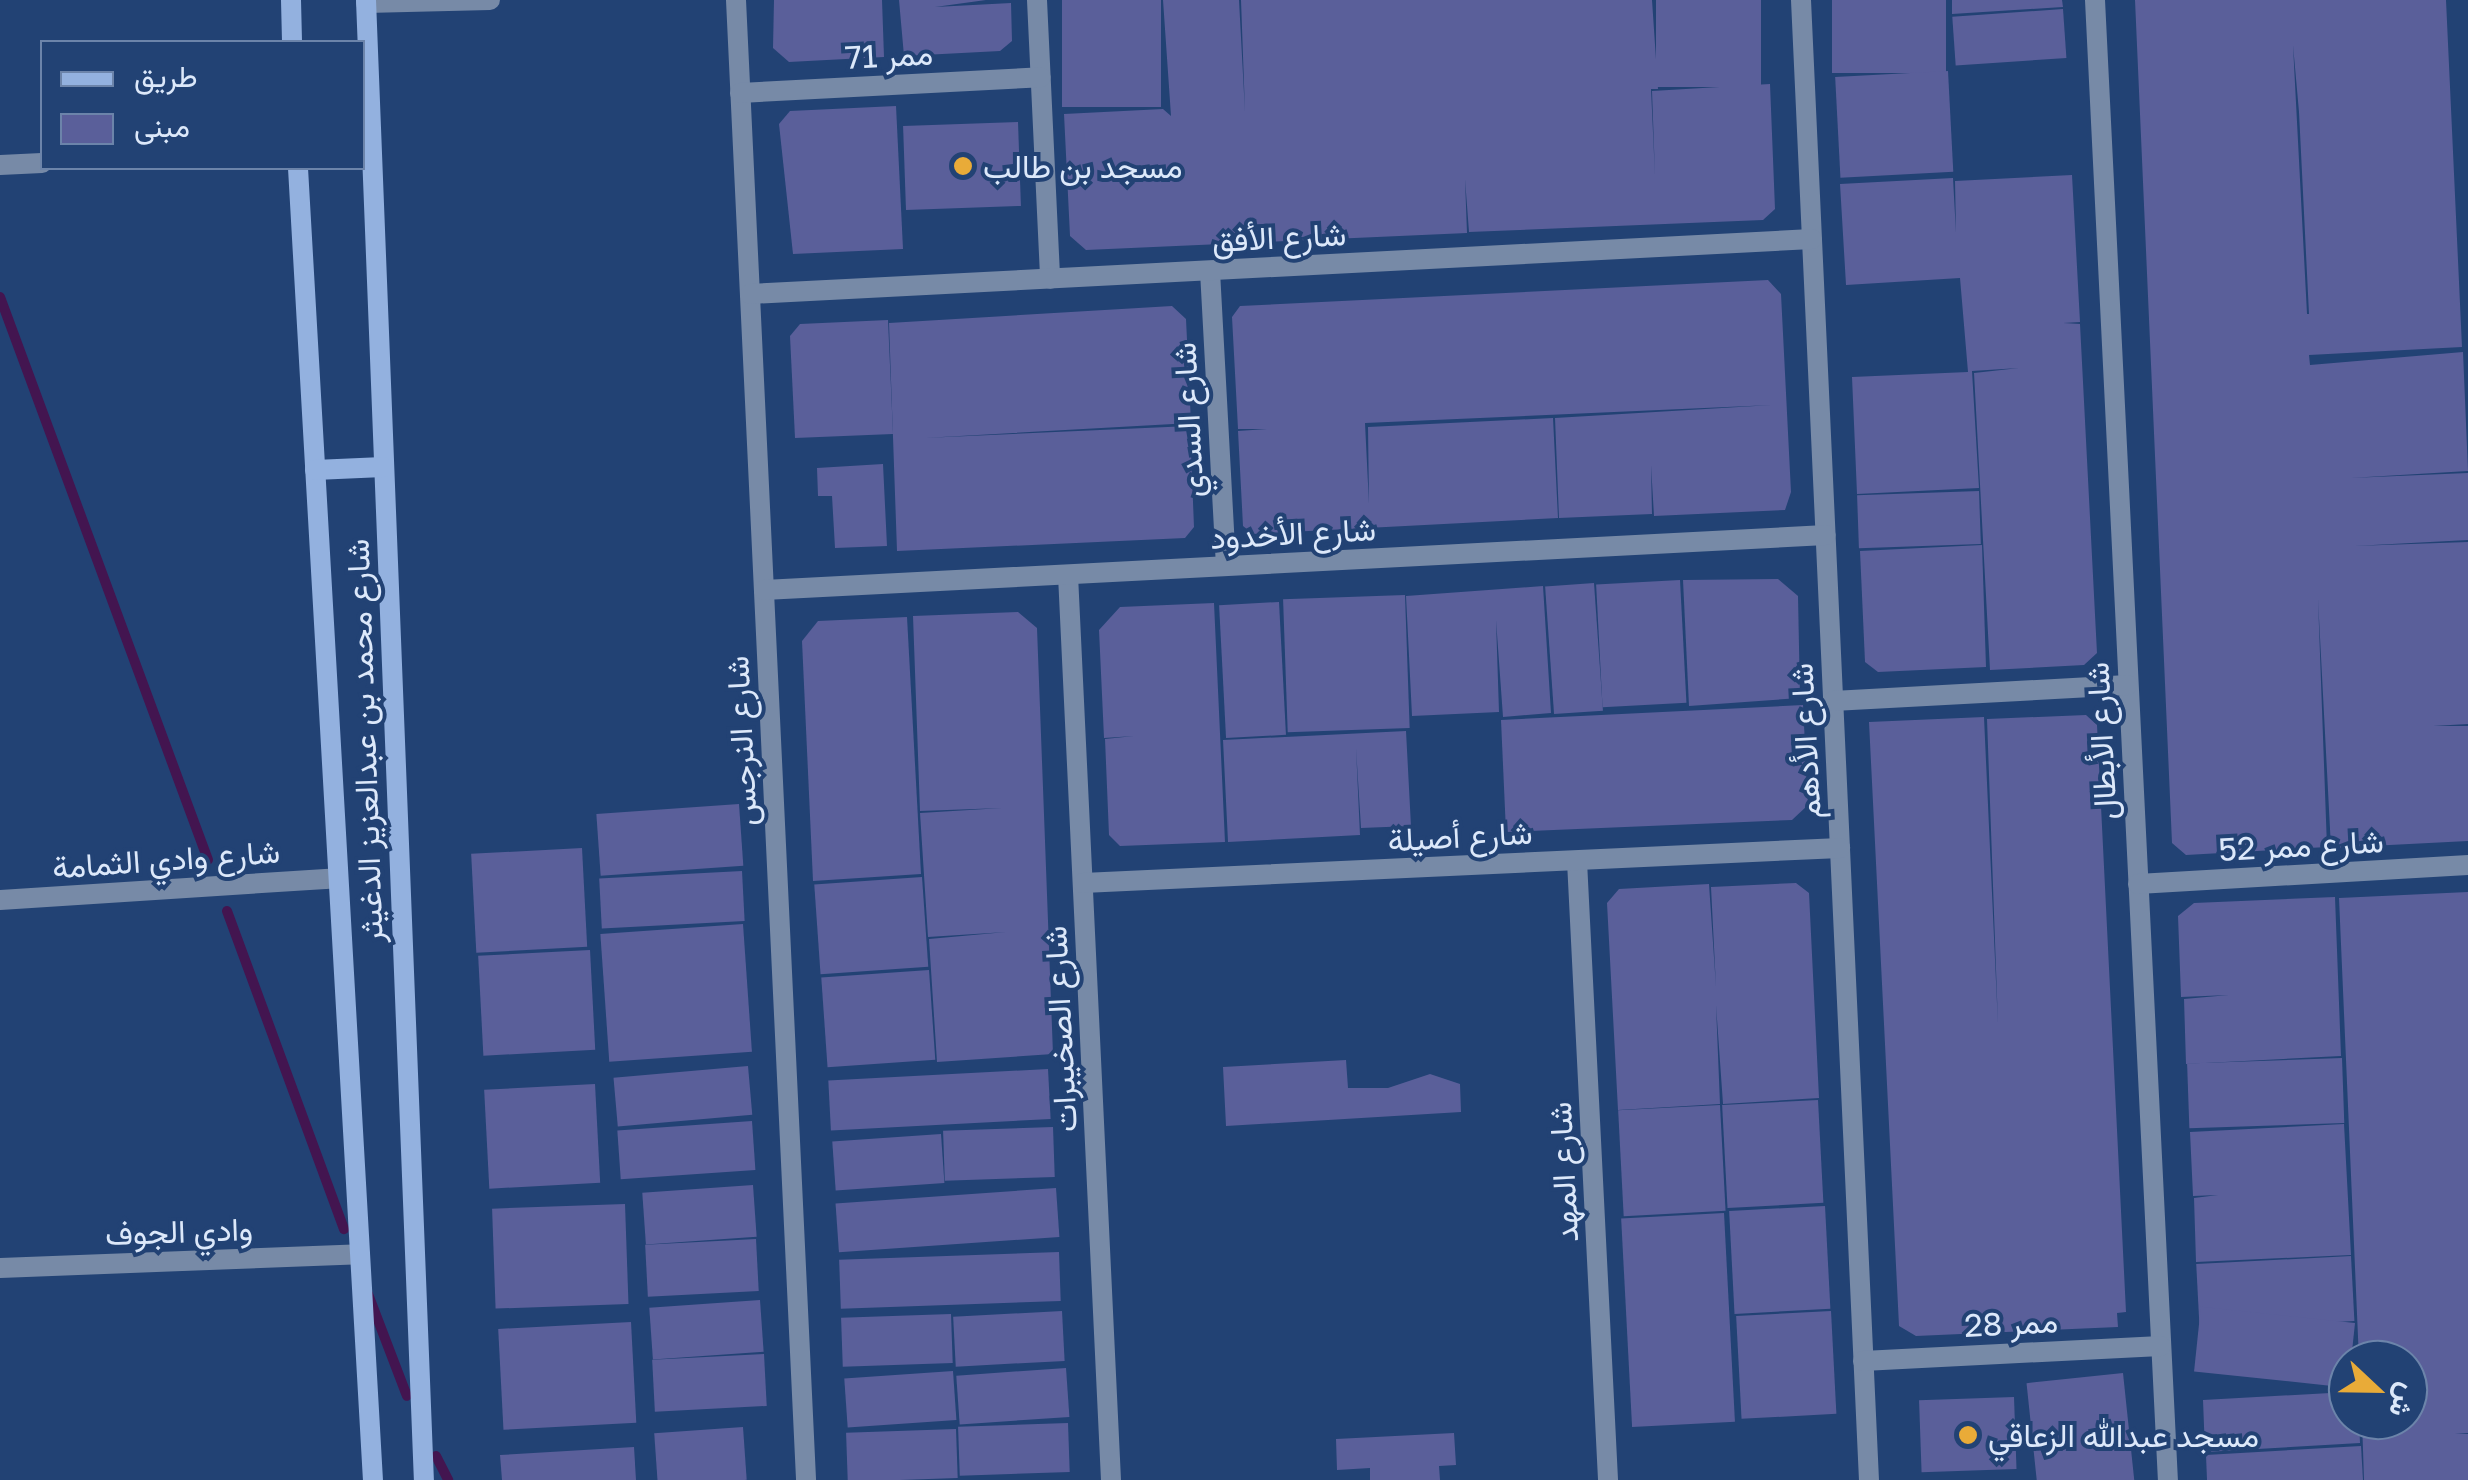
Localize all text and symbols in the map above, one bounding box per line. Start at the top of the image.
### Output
street label: ممر 71 [844,34,934,76]
legend [40,40,365,170]
text: طريق [134,58,198,94]
text: مبنى [134,108,190,144]
place label: مسجد بن طالب [983,147,1183,185]
marker: مسجد بن طالب [952,155,974,177]
street label: شارع الأفق [1211,214,1347,260]
street label: شارع السدي [1165,341,1211,499]
street label: شارع الأخدود [1209,509,1377,557]
street label: شارع محمد بن عبدالعزيز الدغيثر [338,538,390,944]
street label: شارع النرجس [717,655,765,827]
street label: شارع الأبطال [2078,661,2124,821]
street label: شارع الأدهم [1782,662,1828,820]
street label: شارع أصيلة [1387,813,1533,859]
street label: شارع ممر 52 [2217,822,2385,868]
street label: شارع وادي الثمامة [51,832,281,886]
street label: شارع الصخيبرات [1035,925,1085,1133]
street label: شارع المهد [1540,1101,1586,1243]
street label: وادي الجوف [104,1209,254,1253]
street label: ممر 28 [1963,1301,2059,1345]
north arrow [2328,1340,2428,1440]
text: ش [2383,1379,2426,1422]
place label: مسجد عبدالله الزعاقي [1988,1416,2259,1454]
marker: مسجد عبدالله الزعاقي [1957,1424,1979,1446]

